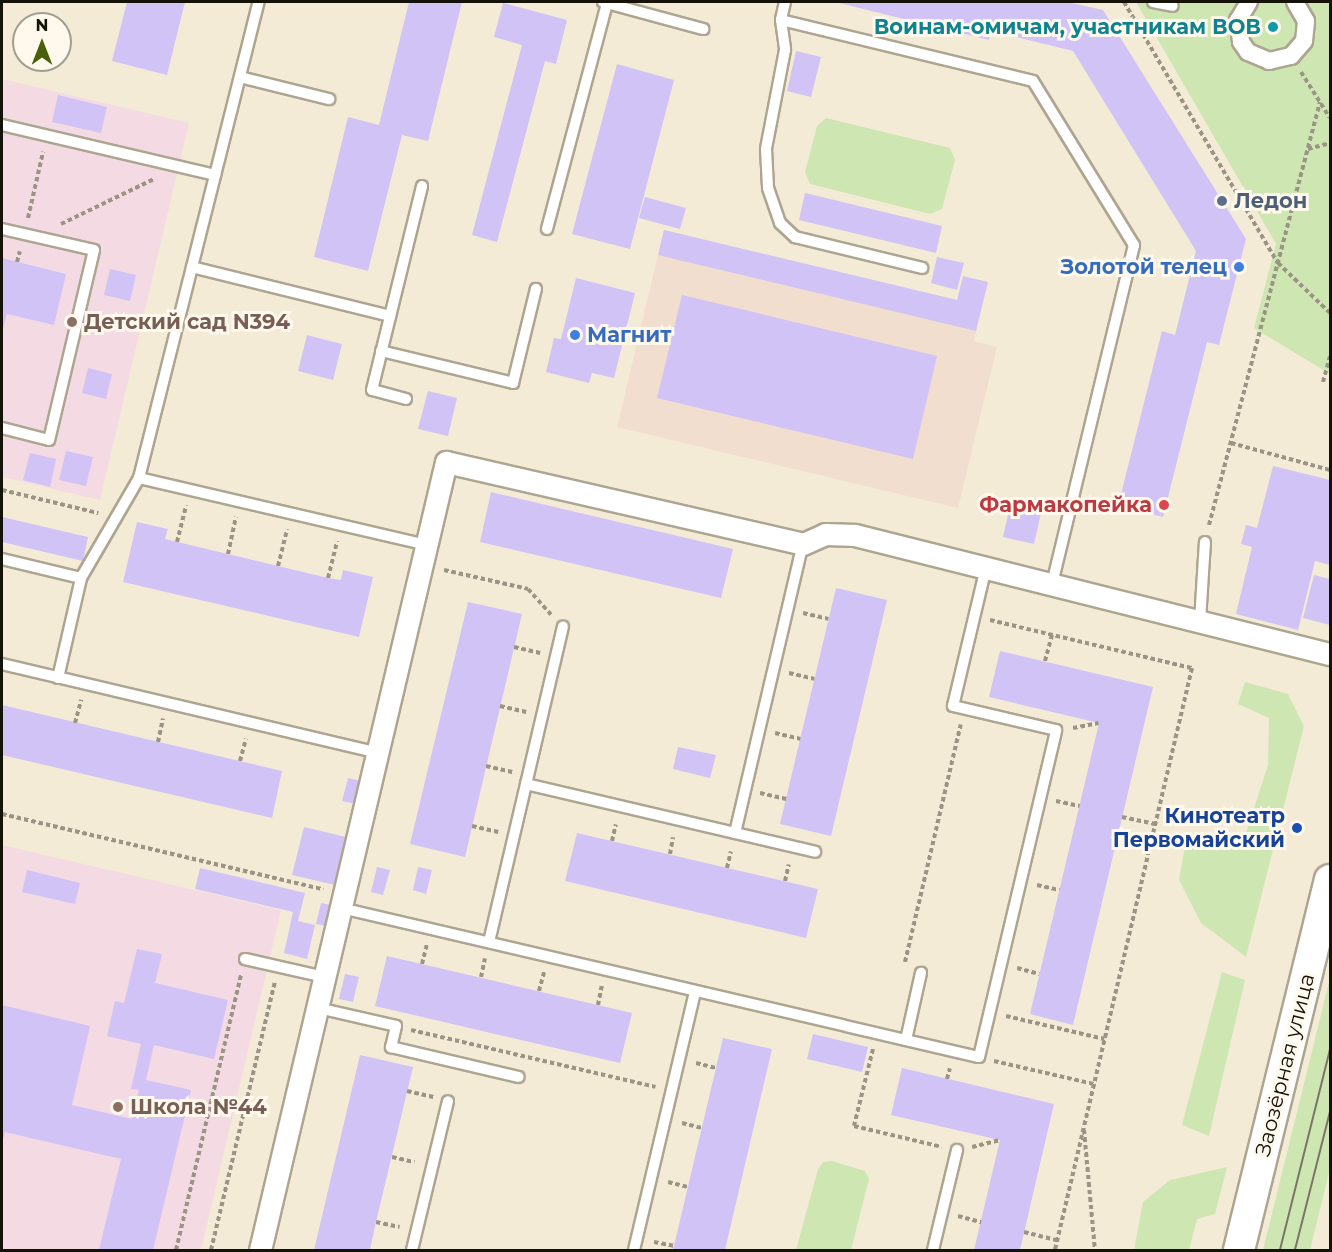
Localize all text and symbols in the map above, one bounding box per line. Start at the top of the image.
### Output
north arrow [12,12,72,72]
place label: Воинам-омичам, участникам ВОВ [874,14,1261,40]
text: N [36,16,48,35]
marker: Воинам-омичам, участникам ВОВ [1266,20,1280,34]
place label: Ледон [1234,188,1307,214]
marker: Ледон [1215,194,1229,208]
place label: Золотой телец [1061,254,1227,280]
marker: Золотой телец [1232,260,1246,274]
place label: Детский сад N394 [84,309,290,335]
marker: Детский сад N394 [65,315,79,329]
place label: Магнит [587,322,671,348]
marker: Магнит [568,328,582,342]
place label: Фармакопейка [979,492,1152,518]
marker: Фармакопейка [1157,498,1171,512]
place label: Кинотеатр Первомайский [1113,803,1285,853]
marker: Кинотеатр Первомайский [1290,821,1304,835]
street label: Заозёрная улица [1250,971,1320,1159]
place label: Школа №44 [130,1094,267,1120]
marker: Школа №44 [111,1100,125,1114]

